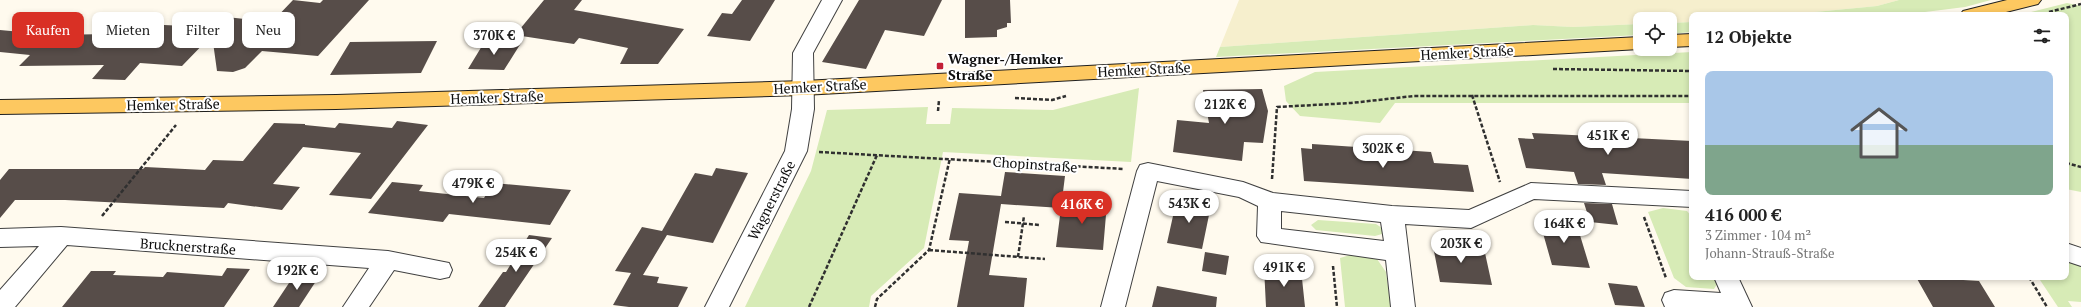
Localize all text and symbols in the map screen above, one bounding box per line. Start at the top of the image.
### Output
chip: Kaufen [12,12,84,48]
chip: Mieten [92,12,164,48]
chip: Filter [172,12,234,48]
chip: Neu [242,12,295,48]
map controls [1633,12,1677,56]
button: locate [1633,12,1677,56]
pin: 370K € [461,22,527,56]
text: 12 Objekte [1705,25,1792,48]
icon: filters [2031,25,2053,47]
text: 370K € [473,26,515,44]
street label: Hemker Straße [1420,40,1514,64]
place label: Wagner-/Hemker Straße [948,49,1063,84]
street label: Hemker Straße [1097,57,1191,81]
marker: Wagner-/Hemker Straße [935,61,945,71]
street label: Hemker Straße [773,74,867,98]
street label: Hemker Straße [450,86,544,108]
pin: 212K € [1192,91,1258,125]
street label: Hemker Straße [126,94,220,114]
text: 212K € [1204,95,1246,113]
icon: home [1843,97,1915,169]
pin: 451K € [1575,122,1641,156]
text: 451K € [1587,126,1629,144]
pin: 302K € [1350,135,1416,169]
text: 302K € [1362,139,1404,157]
street label: Chopinstraße [992,152,1078,176]
street label: Wagnerstraße [743,157,799,243]
pin: 479K € [440,170,506,204]
text: 479K € [452,174,494,192]
pin: 543K € [1156,190,1222,224]
pin: 416K € [1049,191,1115,225]
text: 543K € [1168,194,1210,212]
text: 416K € [1061,195,1103,213]
text: 416 000 € [1705,203,1781,226]
pin: 164K € [1531,210,1597,244]
text: 164K € [1543,214,1585,232]
text: 3 Zimmer · 104 m² [1705,226,1811,244]
pin: 203K € [1428,230,1494,264]
street label: Brucknerstraße [139,233,237,259]
text: 203K € [1440,234,1482,252]
pin: 254K € [483,239,549,273]
text: 254K € [495,243,537,261]
text: Johann-Strauß-Straße [1705,244,1835,262]
pin: 491K € [1251,254,1317,288]
pin: 192K € [264,257,330,291]
text: 491K € [1263,258,1305,276]
text: 192K € [276,261,318,279]

